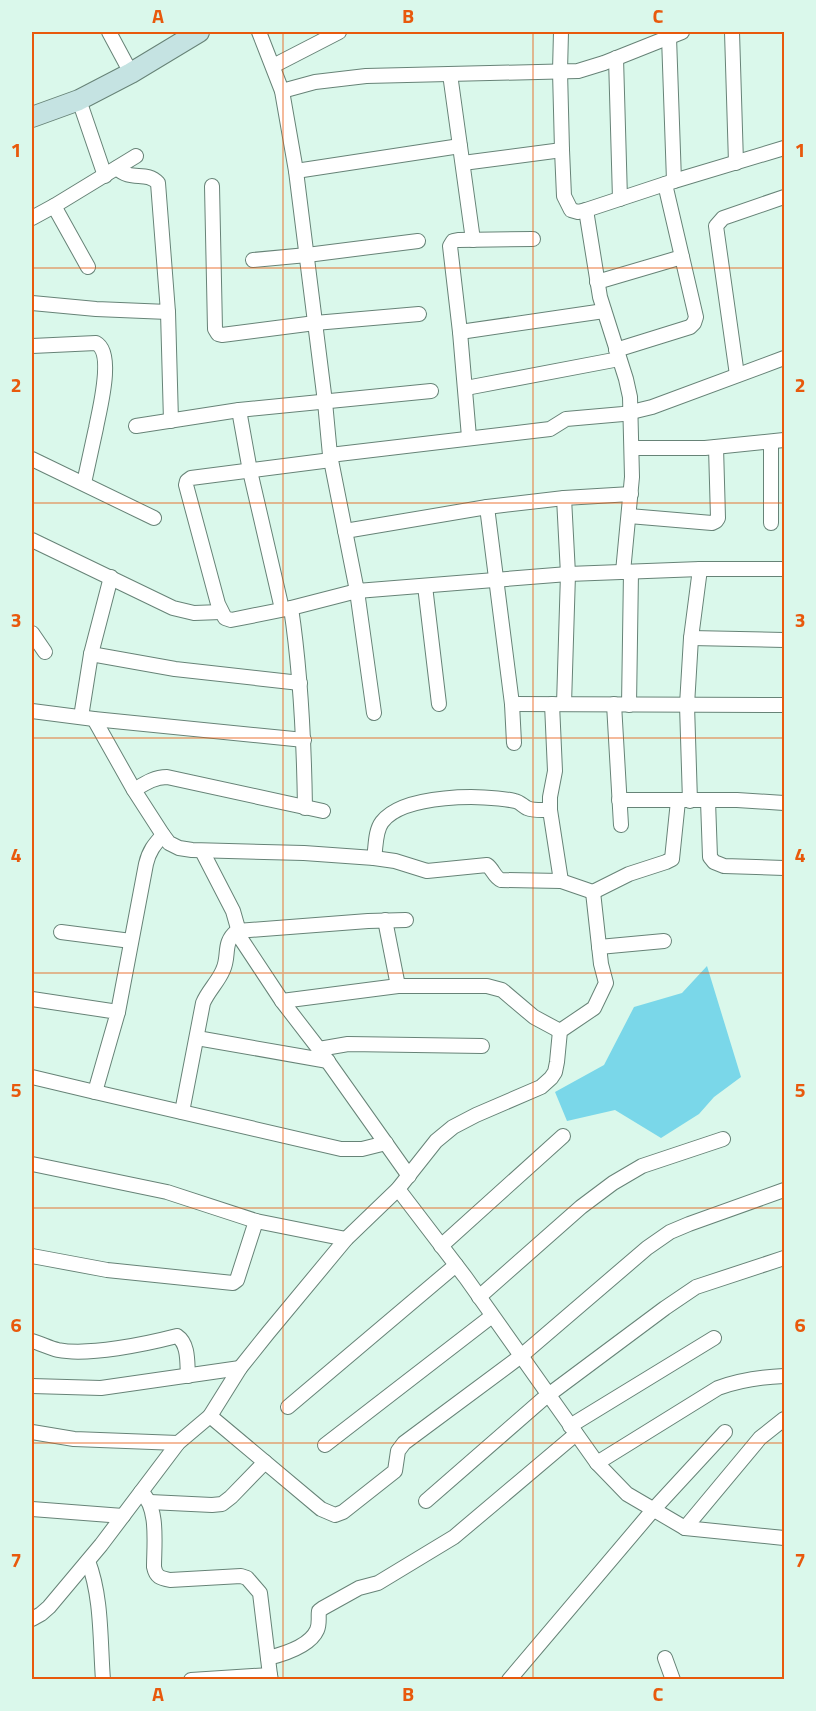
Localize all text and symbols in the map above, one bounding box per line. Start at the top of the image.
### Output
text: A [152,0,164,31]
text: B [402,0,414,31]
text: C [653,0,664,31]
text: 1 [10,134,22,165]
text: 1 [794,134,806,165]
text: 2 [10,369,22,400]
text: 2 [794,369,806,400]
text: 3 [10,604,22,635]
text: 3 [794,604,806,635]
text: 4 [10,839,22,870]
text: 4 [794,839,806,870]
text: 5 [10,1074,22,1105]
text: 5 [794,1074,806,1105]
text: 6 [10,1309,22,1340]
text: 6 [794,1309,806,1340]
text: 7 [10,1544,22,1575]
text: 7 [794,1544,806,1575]
text: A [152,1678,164,1709]
text: B [402,1678,414,1709]
text: C [653,1678,664,1709]

